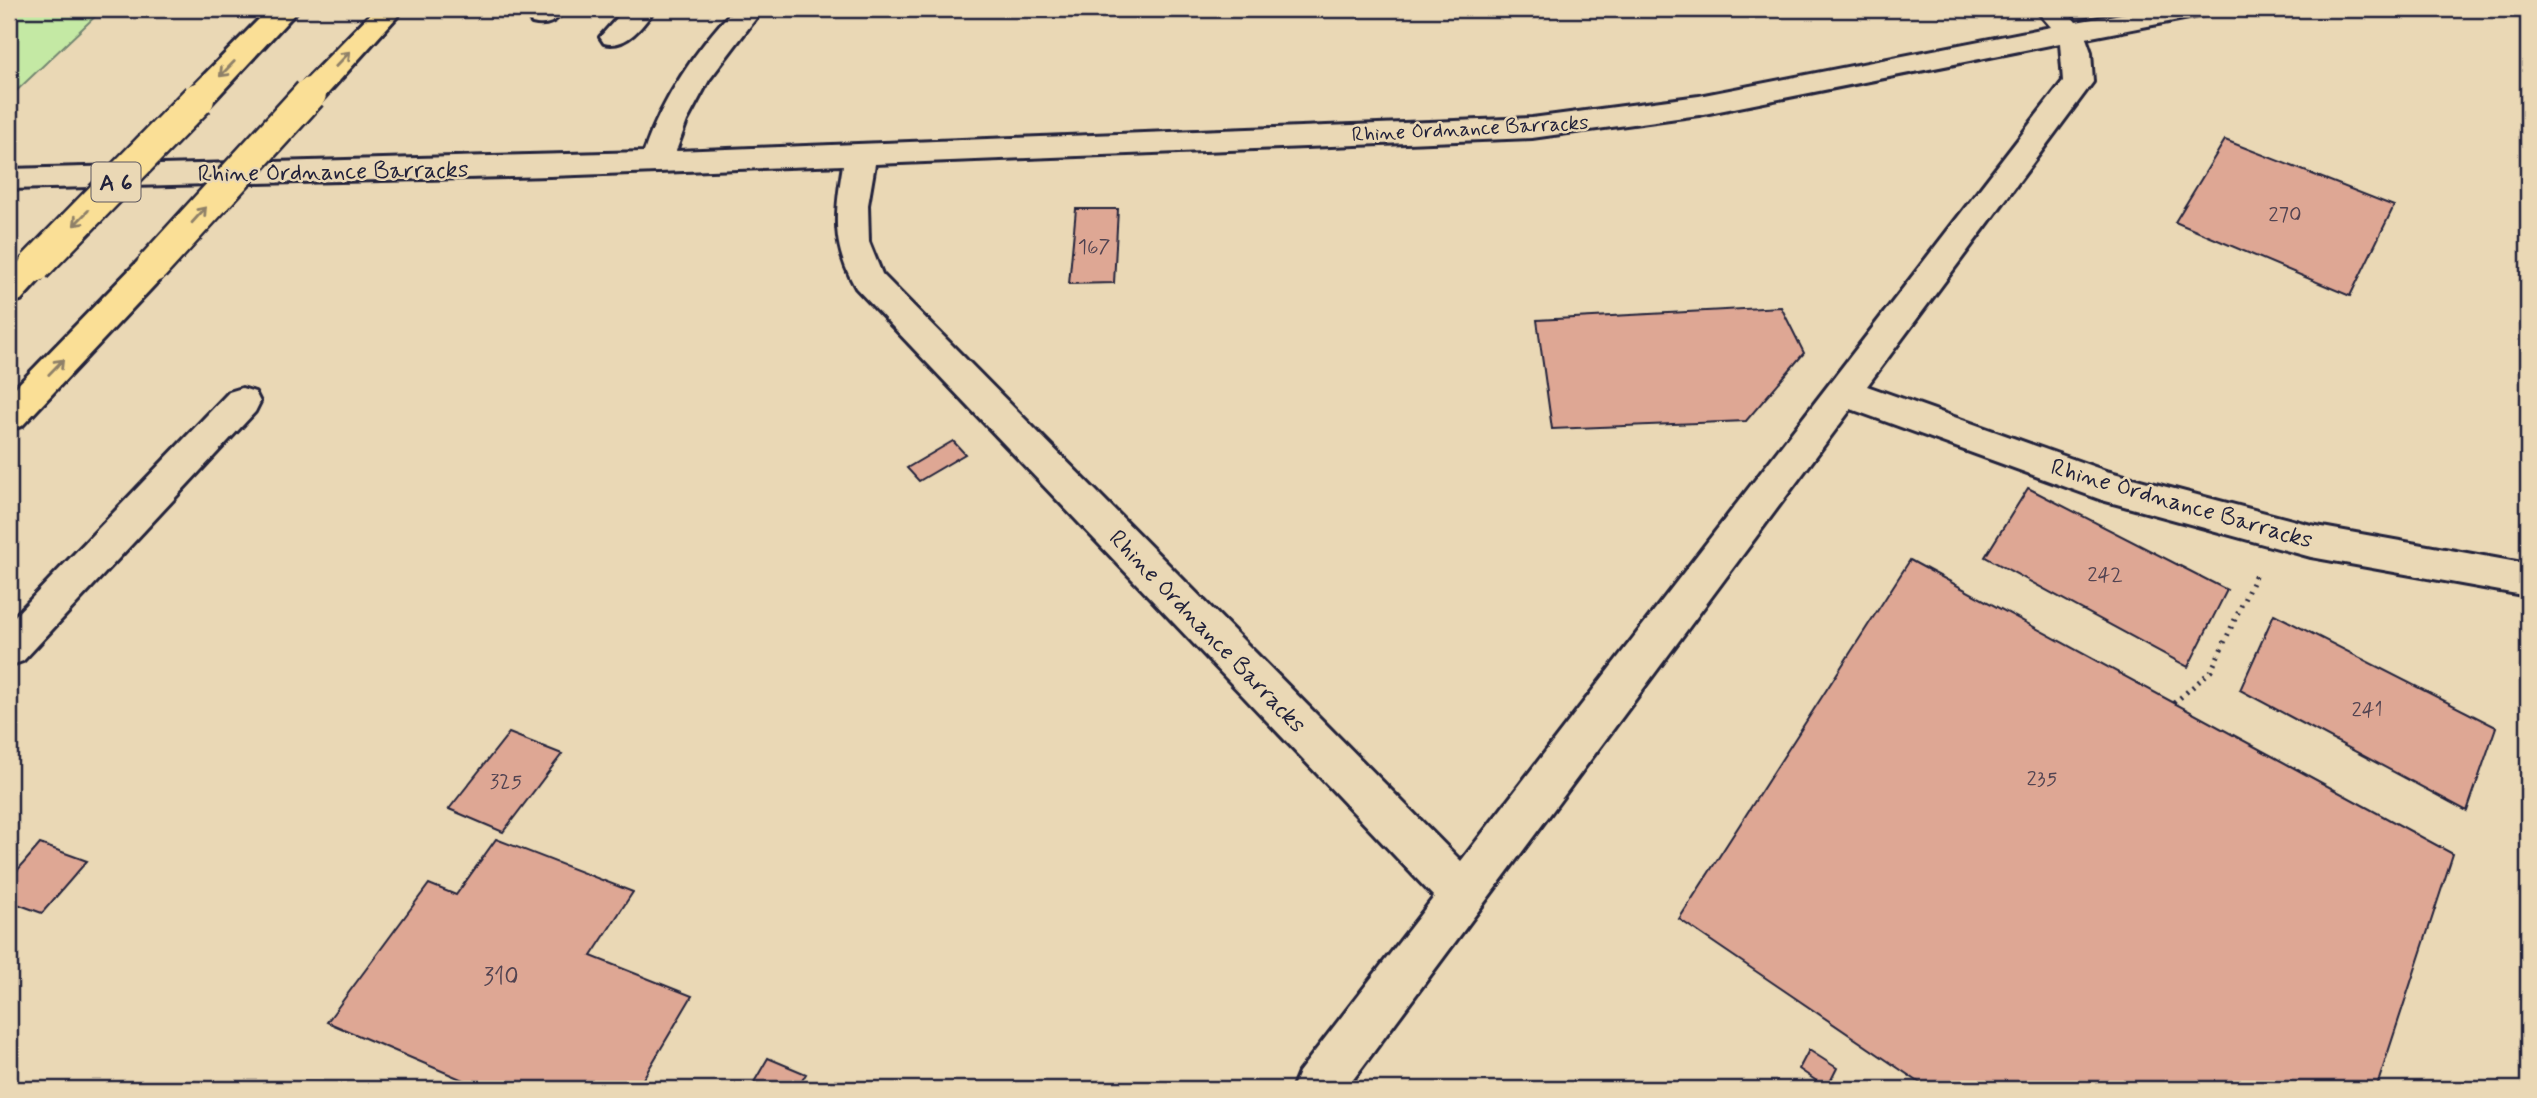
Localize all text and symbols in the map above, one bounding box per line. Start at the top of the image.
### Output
one-way arrow [335,51,352,68]
one-way arrow [218,60,235,77]
street label: Rhine Ordnance Barracks [1351,109,1589,149]
street label: Rhine Ordnance Barracks [197,155,469,190]
road number: A 6 [92,162,140,202]
house number: 270 [2268,201,2302,229]
one-way arrow [191,206,207,224]
one-way arrow [73,209,90,226]
house number: 167 [1078,233,1110,261]
one-way arrow [47,359,64,376]
street label: Rhine Ordnance Barracks [2047,452,2316,557]
street label: Rhine Ordnance Barracks [1102,524,1312,740]
house number: 242 [2087,561,2123,589]
house number: 241 [2351,696,2383,724]
house number: 235 [2027,765,2057,793]
house number: 325 [490,768,522,796]
house number: 310 [483,962,519,993]

